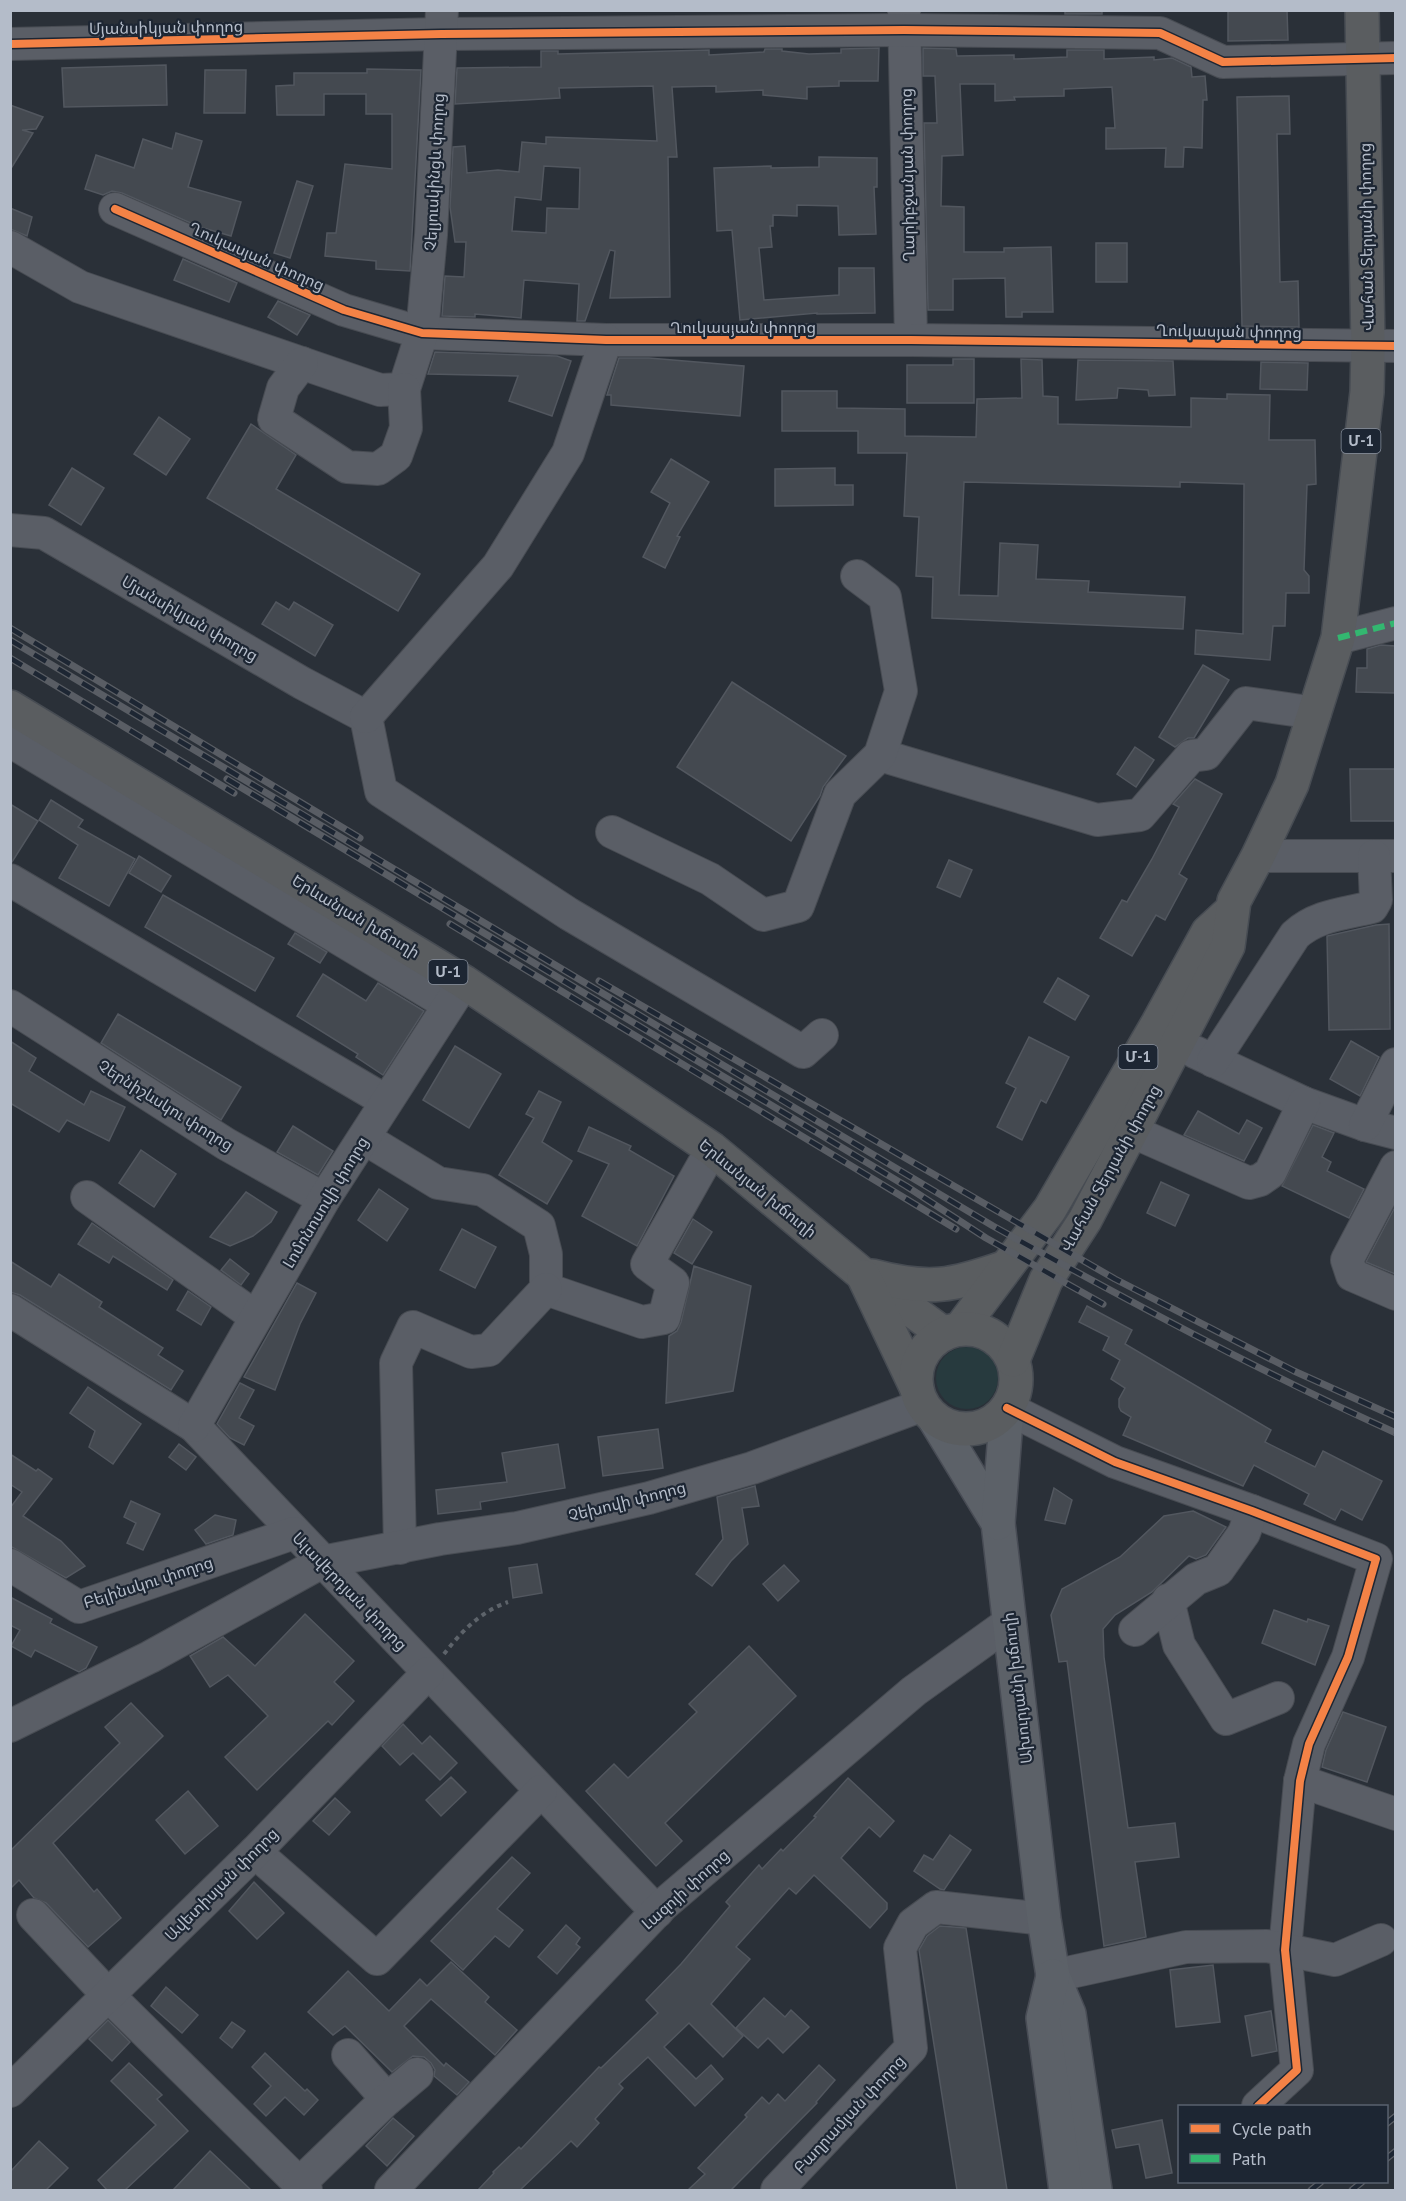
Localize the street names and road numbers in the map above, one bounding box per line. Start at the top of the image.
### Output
street label: Մյանսիկյան փողոց [89,16,243,38]
street label: Ղարիբջանյան փողոց [895,88,919,262]
street label: Չելյուսկինցև փողոց [420,93,448,251]
street label: Վահան Տերյանի փողոց [1354,143,1378,331]
street label: Ղուկասյան փողոց [186,217,328,295]
street label: Ղուկասյան փողոց [670,317,816,337]
street label: Ղուկասյան փողոց [1156,320,1302,342]
road number: Մ-1 [1342,429,1380,453]
street label: Մյանսիկյան փողոց [118,571,262,665]
street label: Երևանյան խճուղի [288,870,424,962]
road number: Մ-1 [428,960,468,984]
road number: Մ-1 [1118,1045,1158,1069]
street label: Չերնիշևսկու փողոց [95,1055,237,1155]
street label: Վահան Տերյանի փողոց [1056,1081,1164,1255]
street label: Լոմոնոսովի փողոց [278,1133,372,1271]
street label: Երևանյան խճուղի [695,1134,821,1242]
street label: Չեխովի փողոց [566,1477,688,1525]
street label: Ալավերդյան փողոց [288,1528,412,1654]
street label: Բելինսկու փողոց [81,1552,215,1612]
street label: Ախուրյանի խճուղի [998,1611,1036,1765]
street label: Ավետիսյան փողոց [160,1823,282,1945]
street label: Լազոյի փողոց [637,1844,733,1934]
street label: Բաղրամյան փողոց [789,2051,909,2177]

